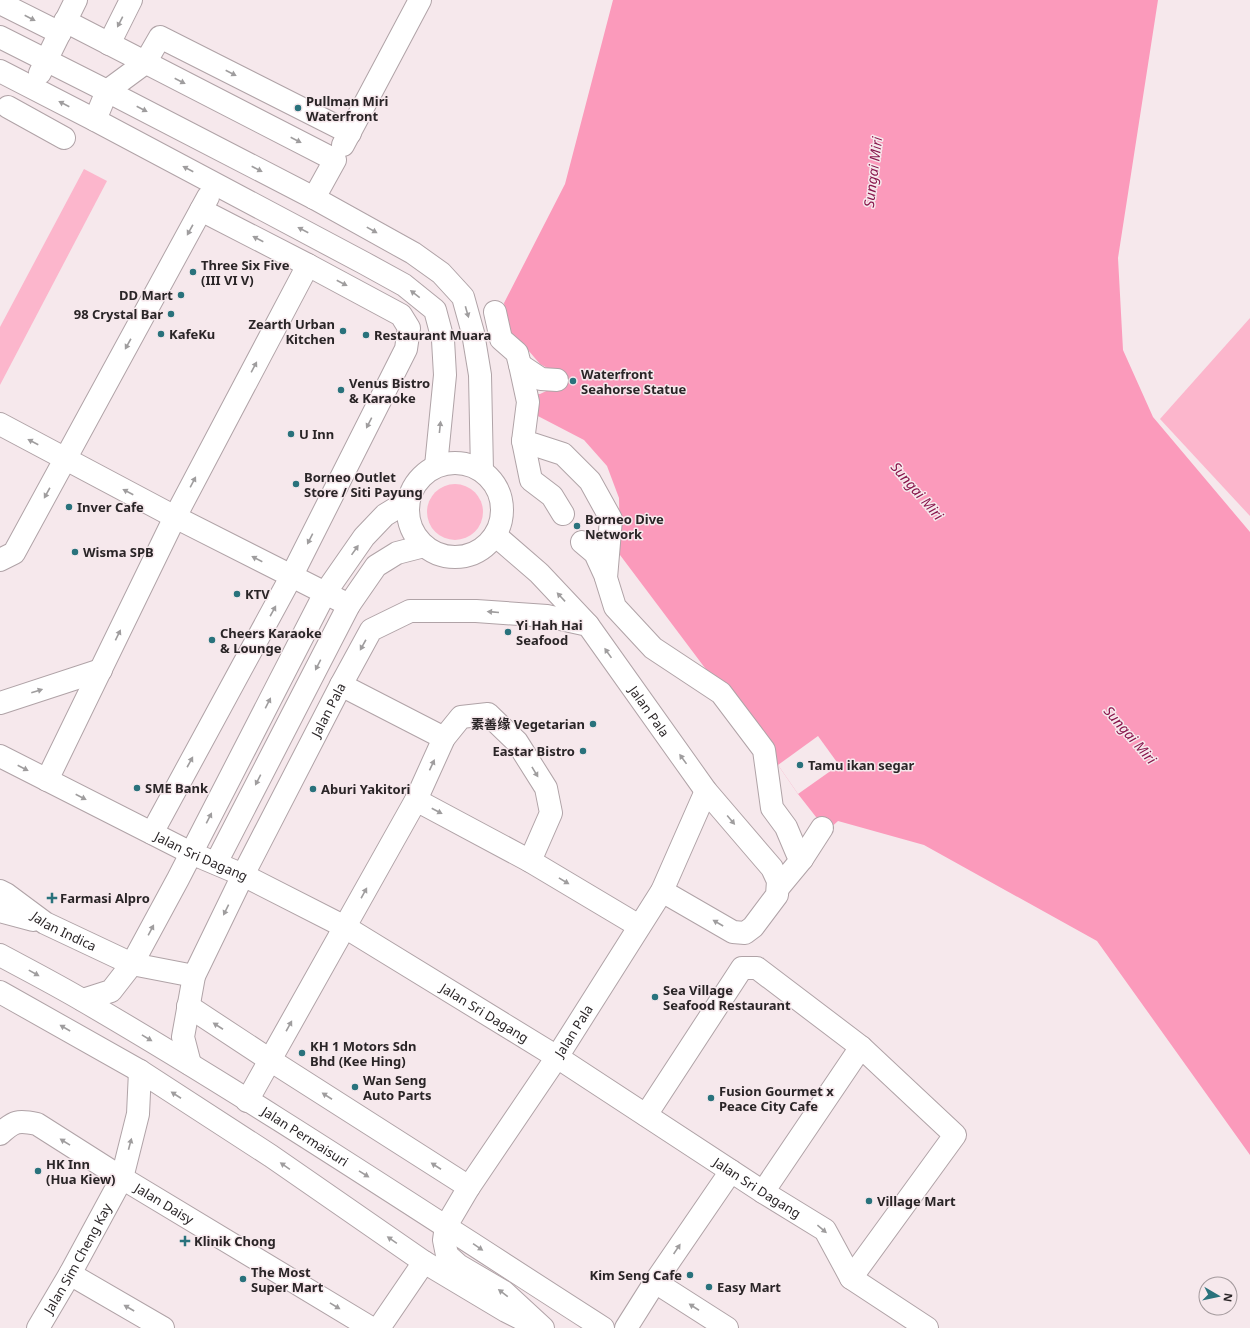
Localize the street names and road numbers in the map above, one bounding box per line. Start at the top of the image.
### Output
street label: Jalan Pala [306,680,350,742]
street label: Jalan Pala [624,681,674,740]
street label: Jalan Sri Dagang [150,826,251,885]
street label: Jalan Indica [26,906,99,955]
street label: Jalan Sri Dagang [435,978,532,1047]
street label: Jalan Pala [549,1001,597,1062]
street label: Jalan Permaisuri [257,1101,352,1171]
street label: Jalan Sri Dagang [708,1152,804,1222]
street label: Jalan Daisy [130,1178,198,1228]
street label: Jalan Sim Cheng Kay [38,1200,116,1319]

